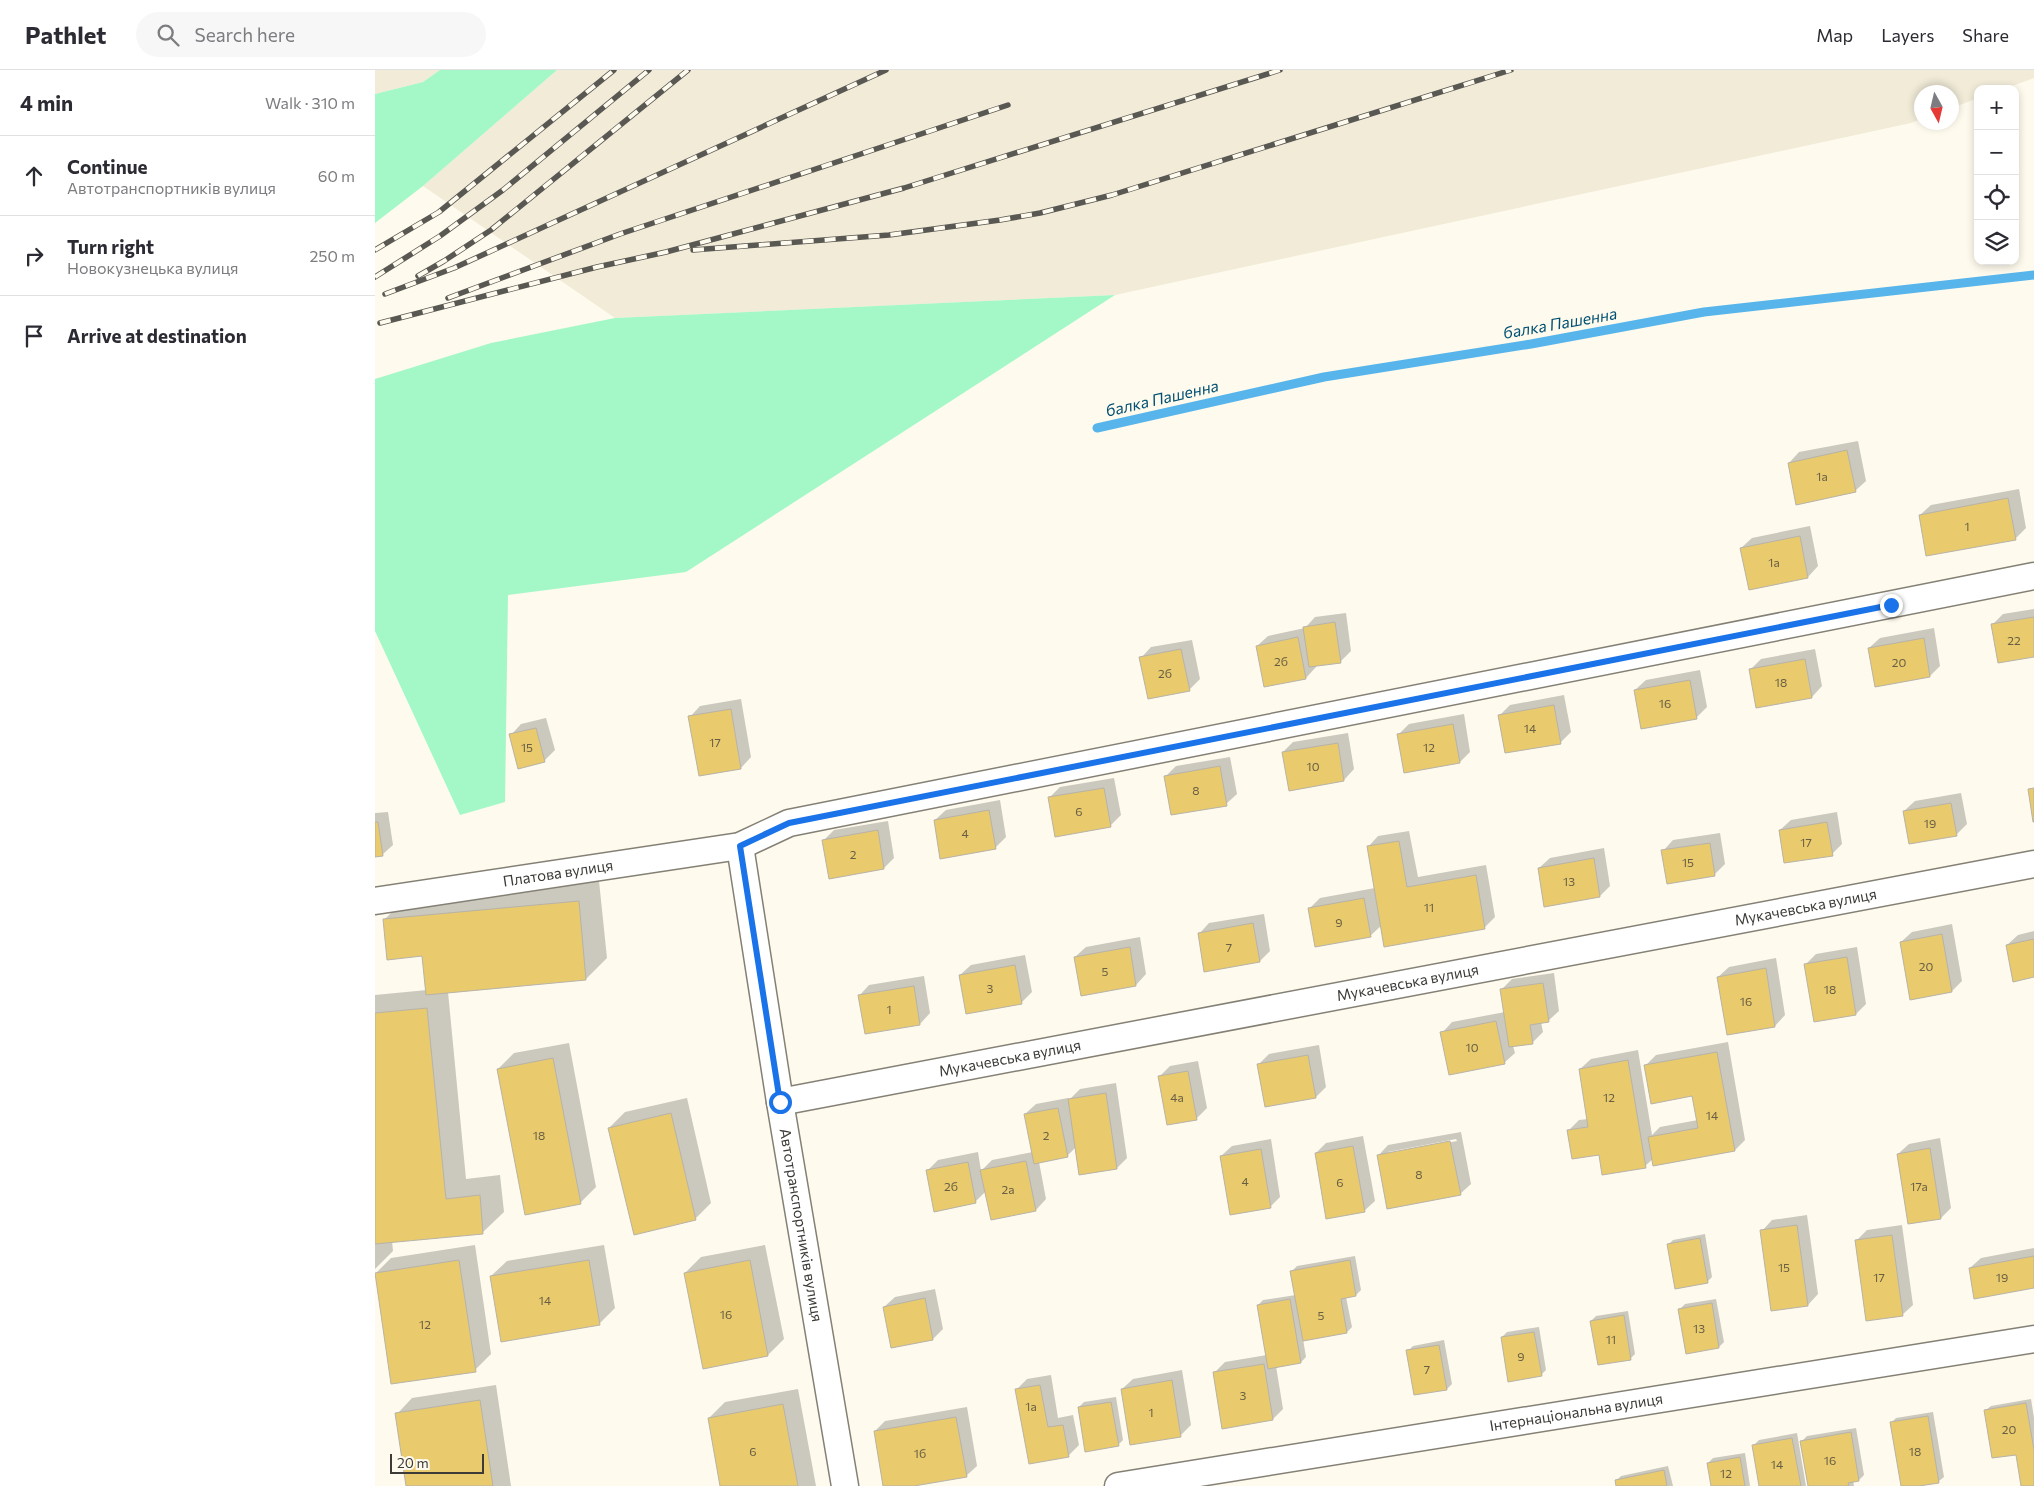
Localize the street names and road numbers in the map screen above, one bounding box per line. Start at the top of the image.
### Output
street label: Платова вулиця [501,855,614,890]
street label: Мукачевська вулиця [1733,884,1878,929]
street label: Мукачевська вулиця [1335,960,1480,1004]
street label: Мукачевська вулиця [937,1035,1082,1080]
street label: Автотранспортників вулиця [777,1127,827,1323]
street label: Інтернаціональна вулиця [1488,1389,1664,1434]

